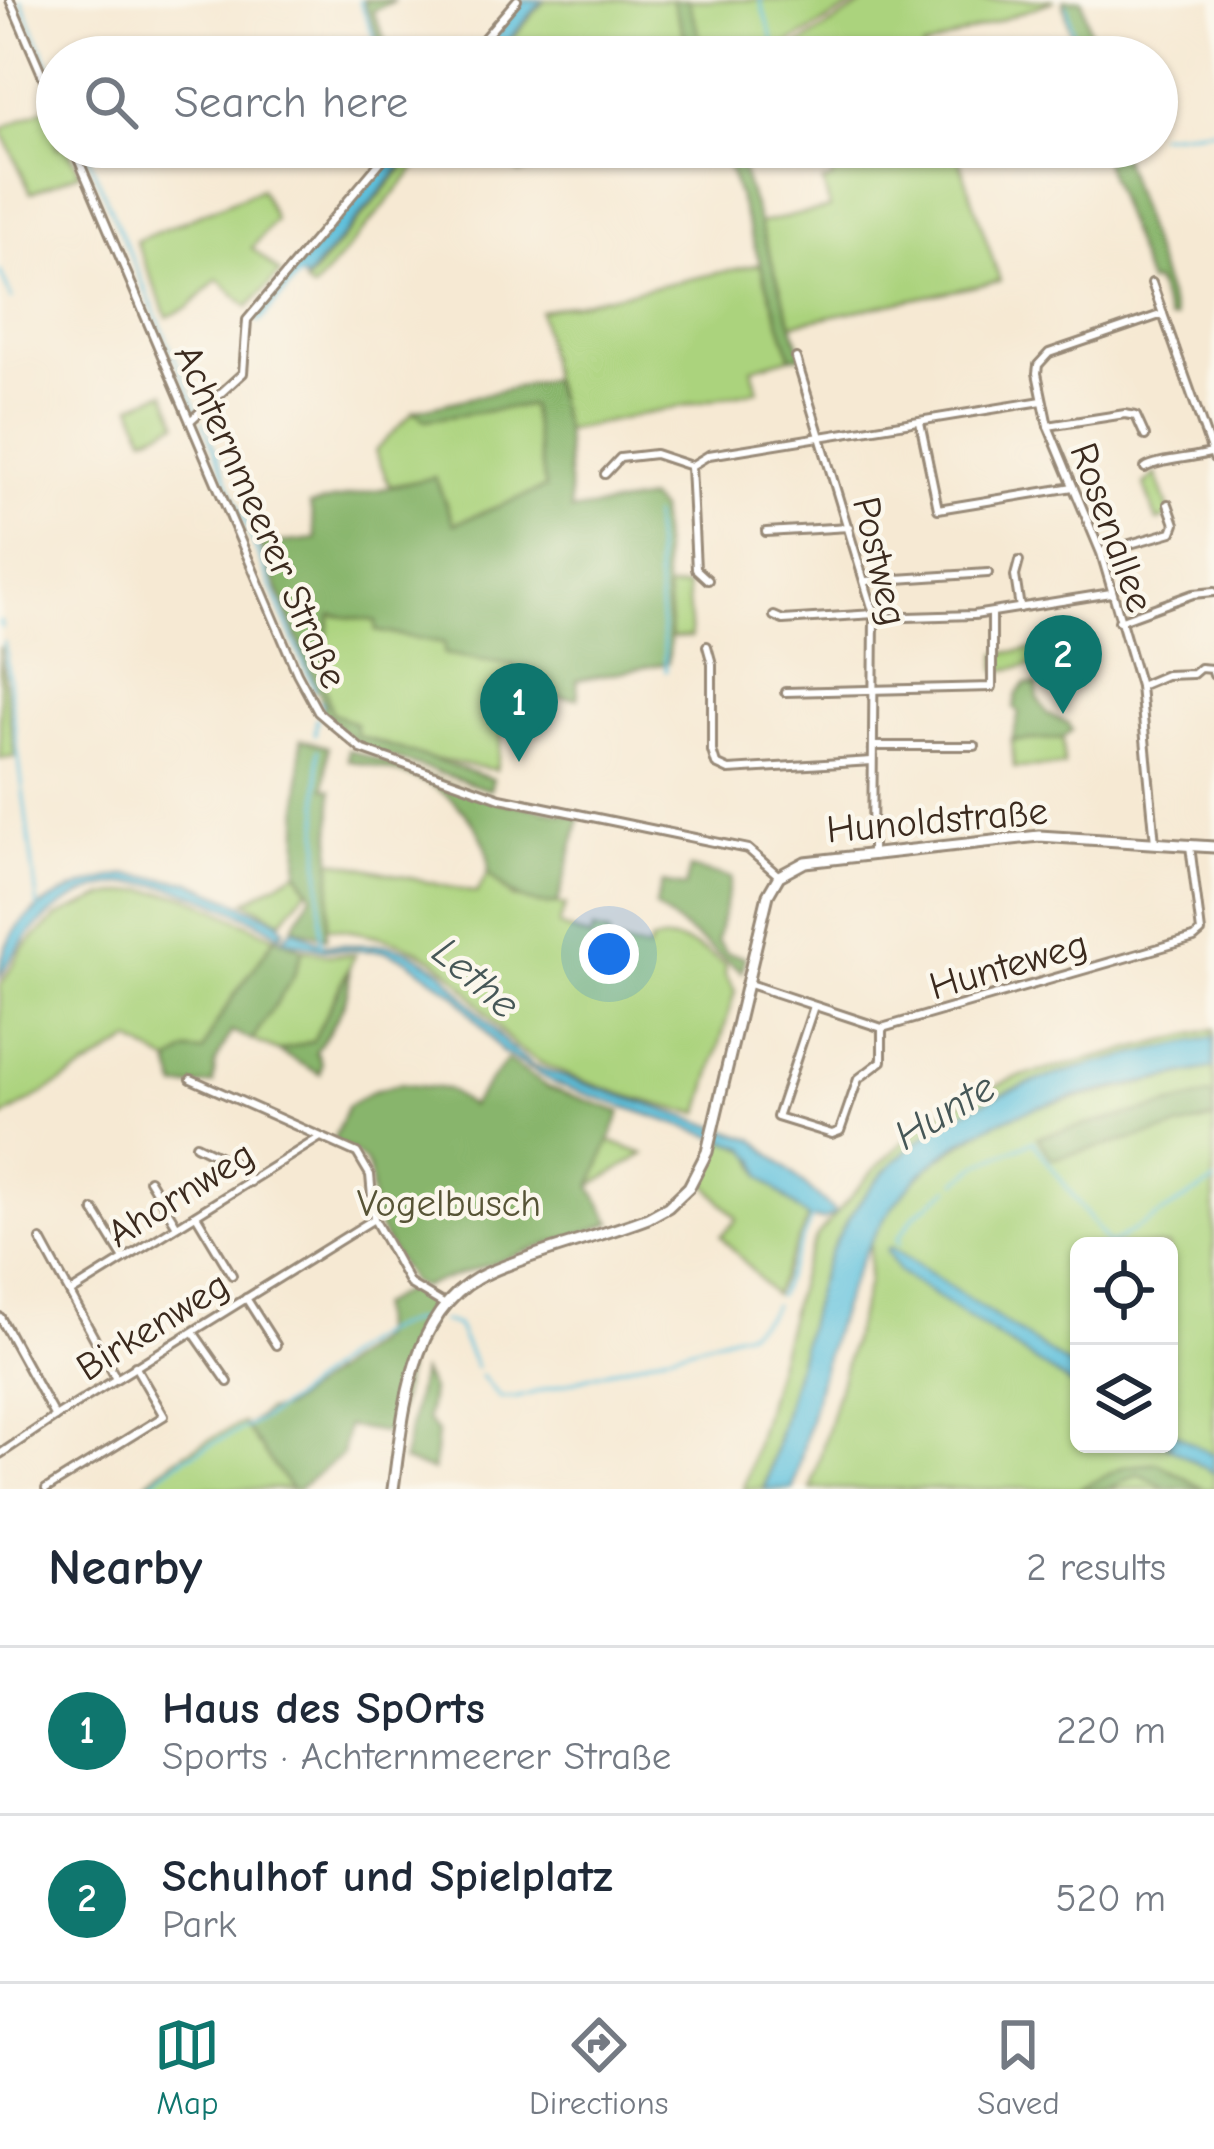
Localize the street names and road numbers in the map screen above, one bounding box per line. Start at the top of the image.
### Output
street label: Achternmeerer Straße [165,338,357,695]
street label: Rosenallee [1060,437,1163,618]
street label: Postweg [843,493,916,630]
street label: Hunoldstraße [825,788,1050,853]
street label: Hunteweg [924,921,1093,1009]
street label: Ahornweg [99,1132,262,1257]
street label: Birkenweg [69,1262,237,1391]

